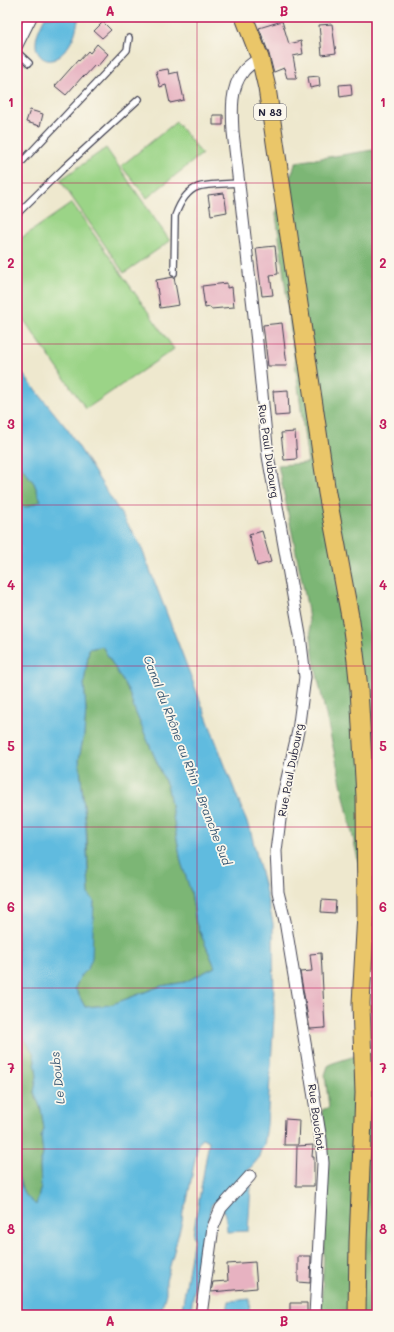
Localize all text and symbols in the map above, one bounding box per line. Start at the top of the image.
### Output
text: A [105,2,115,19]
text: B [280,2,289,19]
text: 1 [8,93,14,110]
text: 1 [380,93,386,110]
road number: N 83 [254,104,286,120]
text: 2 [7,254,15,271]
text: 2 [379,254,387,271]
street label: Rue Paul Dubourg [255,403,283,499]
text: 3 [7,415,15,432]
text: 3 [379,415,387,432]
text: 4 [7,576,15,593]
text: 4 [379,576,387,593]
water label: Canal du Rhône au Rhin - Branche Sud [140,653,236,869]
street label: Rue Paul Dubourg [274,722,306,818]
text: 5 [7,737,15,754]
text: 5 [379,737,387,754]
text: 6 [7,898,15,915]
text: 6 [379,898,387,915]
water label: Le Doubs [46,1051,68,1105]
text: 7 [7,1059,15,1076]
text: 7 [379,1059,387,1076]
street label: Rue Bouchot [305,1083,329,1151]
text: 8 [7,1220,15,1237]
text: 8 [379,1220,387,1237]
text: A [105,1312,115,1329]
text: B [280,1312,289,1329]

